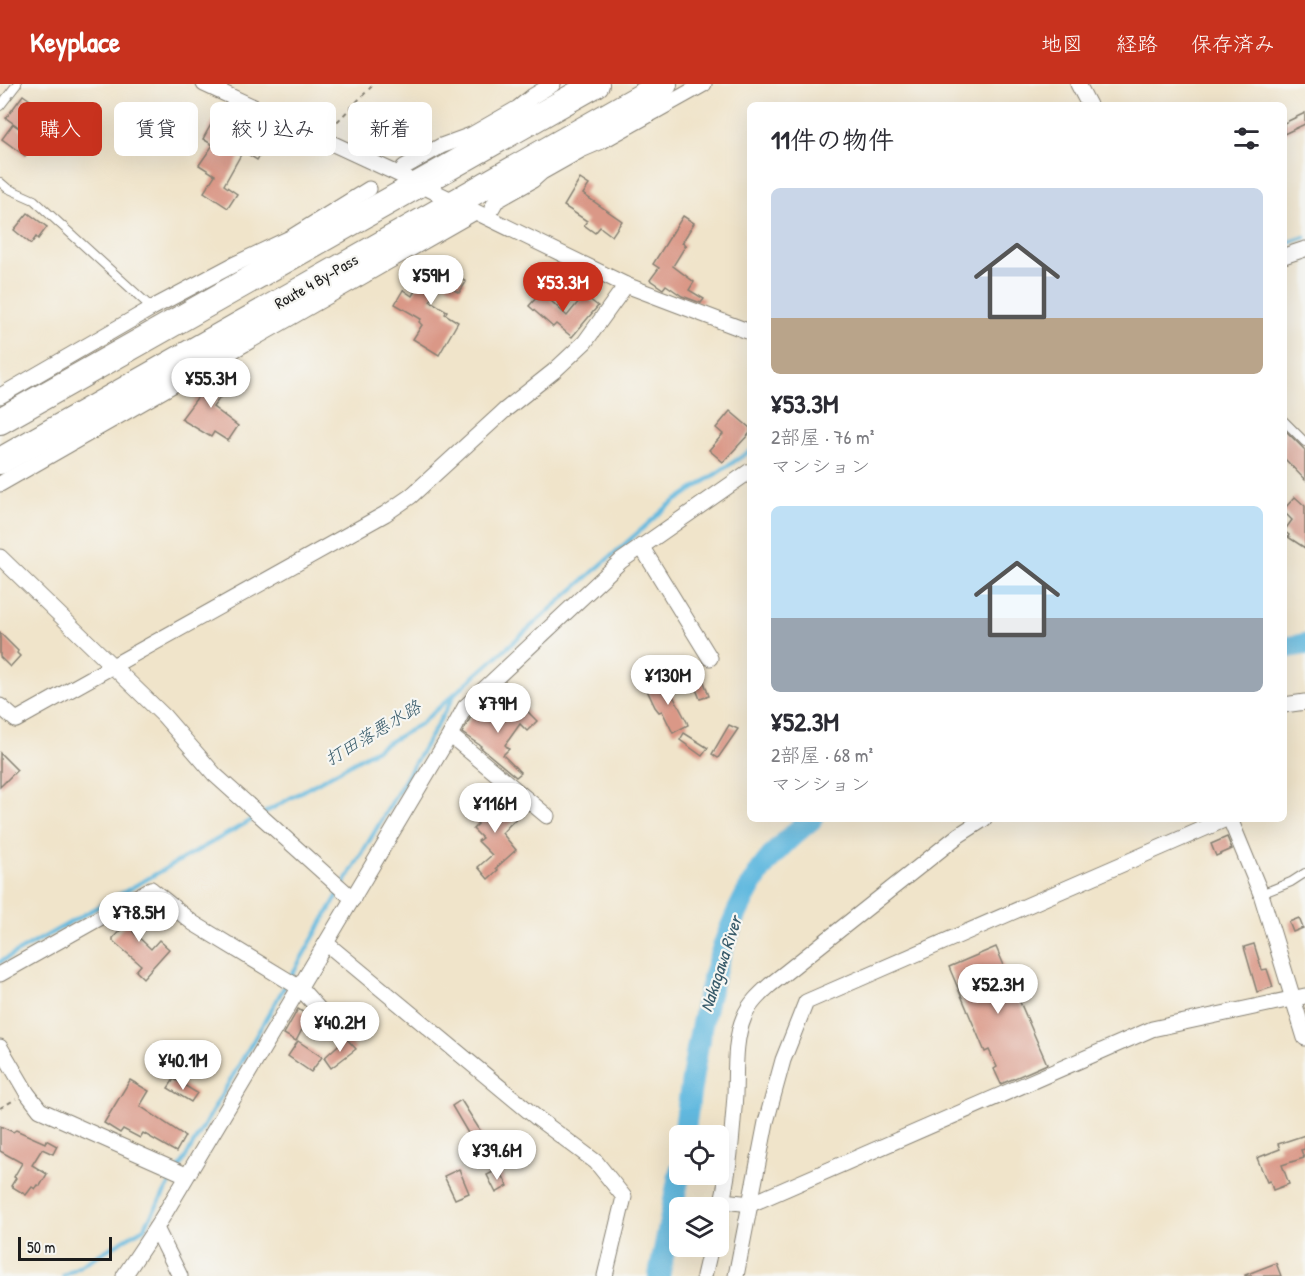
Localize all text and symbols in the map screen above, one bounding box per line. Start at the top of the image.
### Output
text: Keyplace [30,23,120,61]
text: 地図 [1041,29,1083,58]
text: 経路 [1116,29,1158,58]
text: 保存済み [1191,29,1275,58]
chip: 購入 [18,102,102,156]
chip: 賃貸 [114,102,198,156]
chip: 絞り込み [210,102,336,156]
chip: 新着 [348,102,432,156]
text: 11件の物件 [771,122,894,157]
icon: filters [1230,122,1263,155]
icon: home [963,227,1071,335]
street label: Route 4 By-Pass [270,248,362,314]
pin: ¥59M [395,255,467,306]
text: ¥59M [413,261,449,288]
pin: ¥53.3M [514,262,612,313]
text: ¥53.3M [537,268,589,295]
pin: ¥55.3M [162,358,260,409]
text: ¥55.3M [185,364,237,391]
text: ¥53.3M [771,386,838,421]
text: 2部屋 · 76 m² [771,423,874,450]
text: マンション [771,452,870,479]
icon: home [963,545,1071,653]
pin: ¥130M [626,655,710,706]
text: ¥130M [645,661,691,688]
pin: ¥79M [462,683,534,734]
text: ¥79M [479,689,517,716]
water label: 打田落悪水路 [320,694,426,771]
text: ¥52.3M [771,704,839,739]
text: 2部屋 · 68 m² [771,741,873,768]
text: マンション [771,770,870,797]
pin: ¥116M [453,783,537,834]
text: ¥116M [473,789,517,816]
pin: ¥78.5M [90,892,188,943]
text: ¥78.5M [113,898,165,925]
water label: Nakagawa River [693,911,748,1015]
pin: ¥52.3M [949,964,1047,1015]
text: ¥52.3M [972,970,1024,997]
pin: ¥40.2M [291,1002,389,1053]
text: ¥40.2M [314,1008,366,1035]
pin: ¥40.1M [134,1040,232,1091]
text: ¥40.1M [158,1046,208,1073]
map controls [669,1125,729,1257]
button: locate [669,1125,729,1185]
pin: ¥39.6M [448,1130,546,1181]
text: ¥39.6M [472,1136,522,1163]
button: layers [669,1197,729,1257]
scale bar [18,1234,112,1262]
text: 50 m [27,1236,56,1258]

